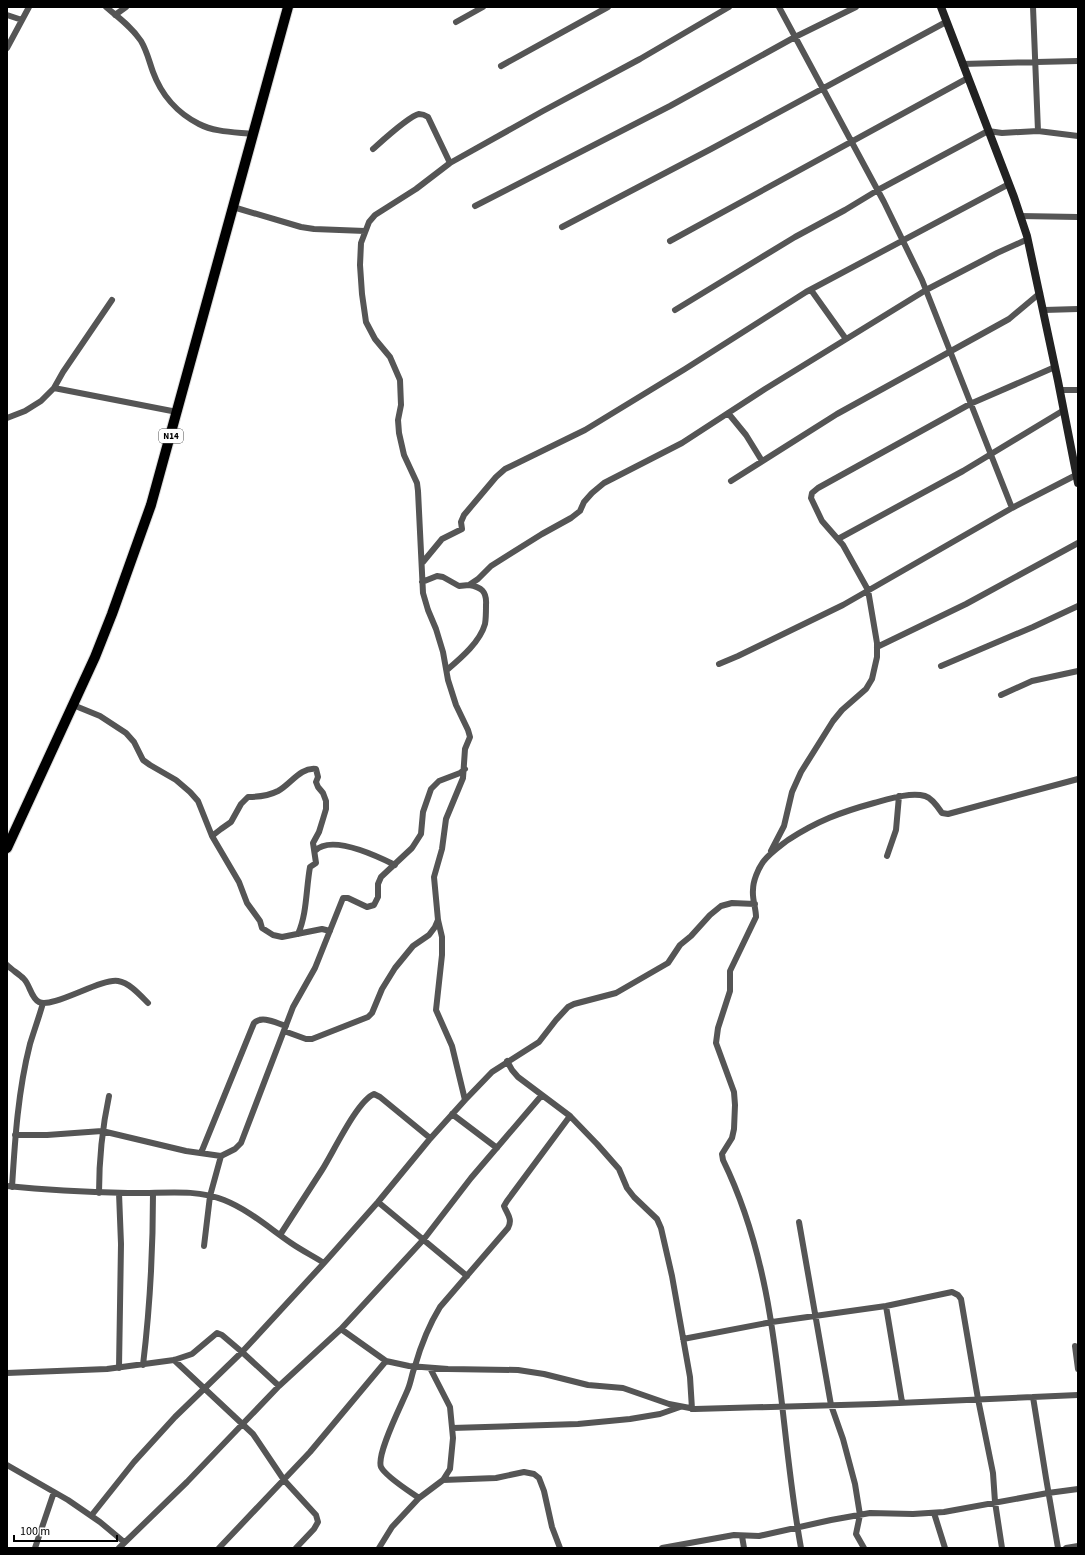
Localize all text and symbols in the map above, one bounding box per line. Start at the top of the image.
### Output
road number: N14 [159,429,183,443]
scale bar [14,1517,117,1543]
text: 100 m [20,1523,50,1540]

